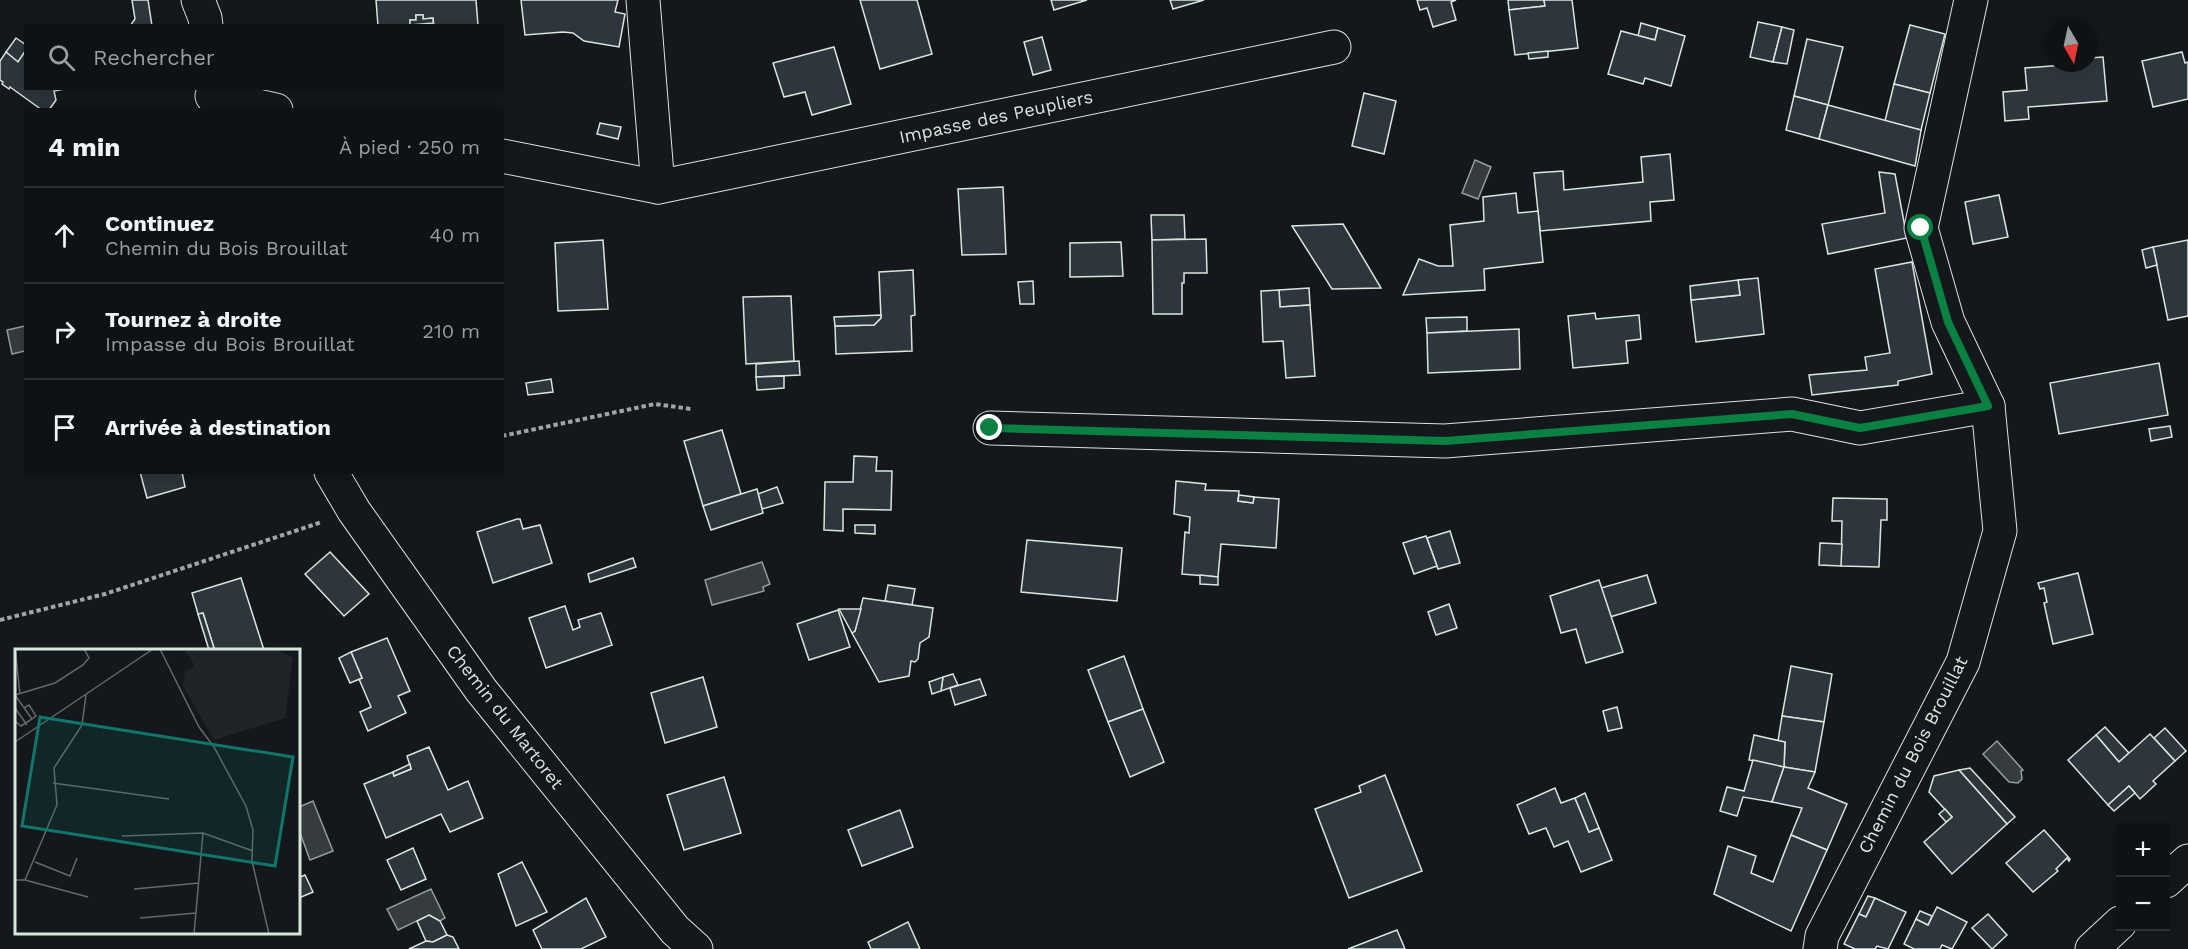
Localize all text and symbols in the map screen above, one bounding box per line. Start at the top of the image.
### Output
north arrow [2044,18,2098,72]
search box [24,24,504,90]
icon: search [45,41,78,74]
text: Rechercher [93,45,215,70]
street label: Impasse des Peupliers [897,86,1095,147]
text: 4 min [48,132,120,162]
text: À pied · 250 m [339,135,480,159]
text: Continuez [105,211,214,236]
route start [1907,214,1933,240]
icon: ahead [48,219,81,252]
text: 40 m [429,223,480,247]
text: Chemin du Bois Brouillat [105,236,348,260]
text: Tournez à droite [105,307,282,332]
icon: right [48,315,81,348]
text: 210 m [422,319,480,343]
text: Impasse du Bois Brouillat [105,332,355,356]
icon: arrive [48,411,81,444]
route end [976,414,1002,440]
text: Arrivée à destination [105,415,331,440]
street label: Chemin du Martoret [443,641,568,793]
inset map [15,649,300,934]
street label: Chemin du Bois Brouillat [1854,652,1972,857]
map controls [2116,823,2170,931]
button: + [2116,823,2170,877]
button: − [2116,877,2170,931]

